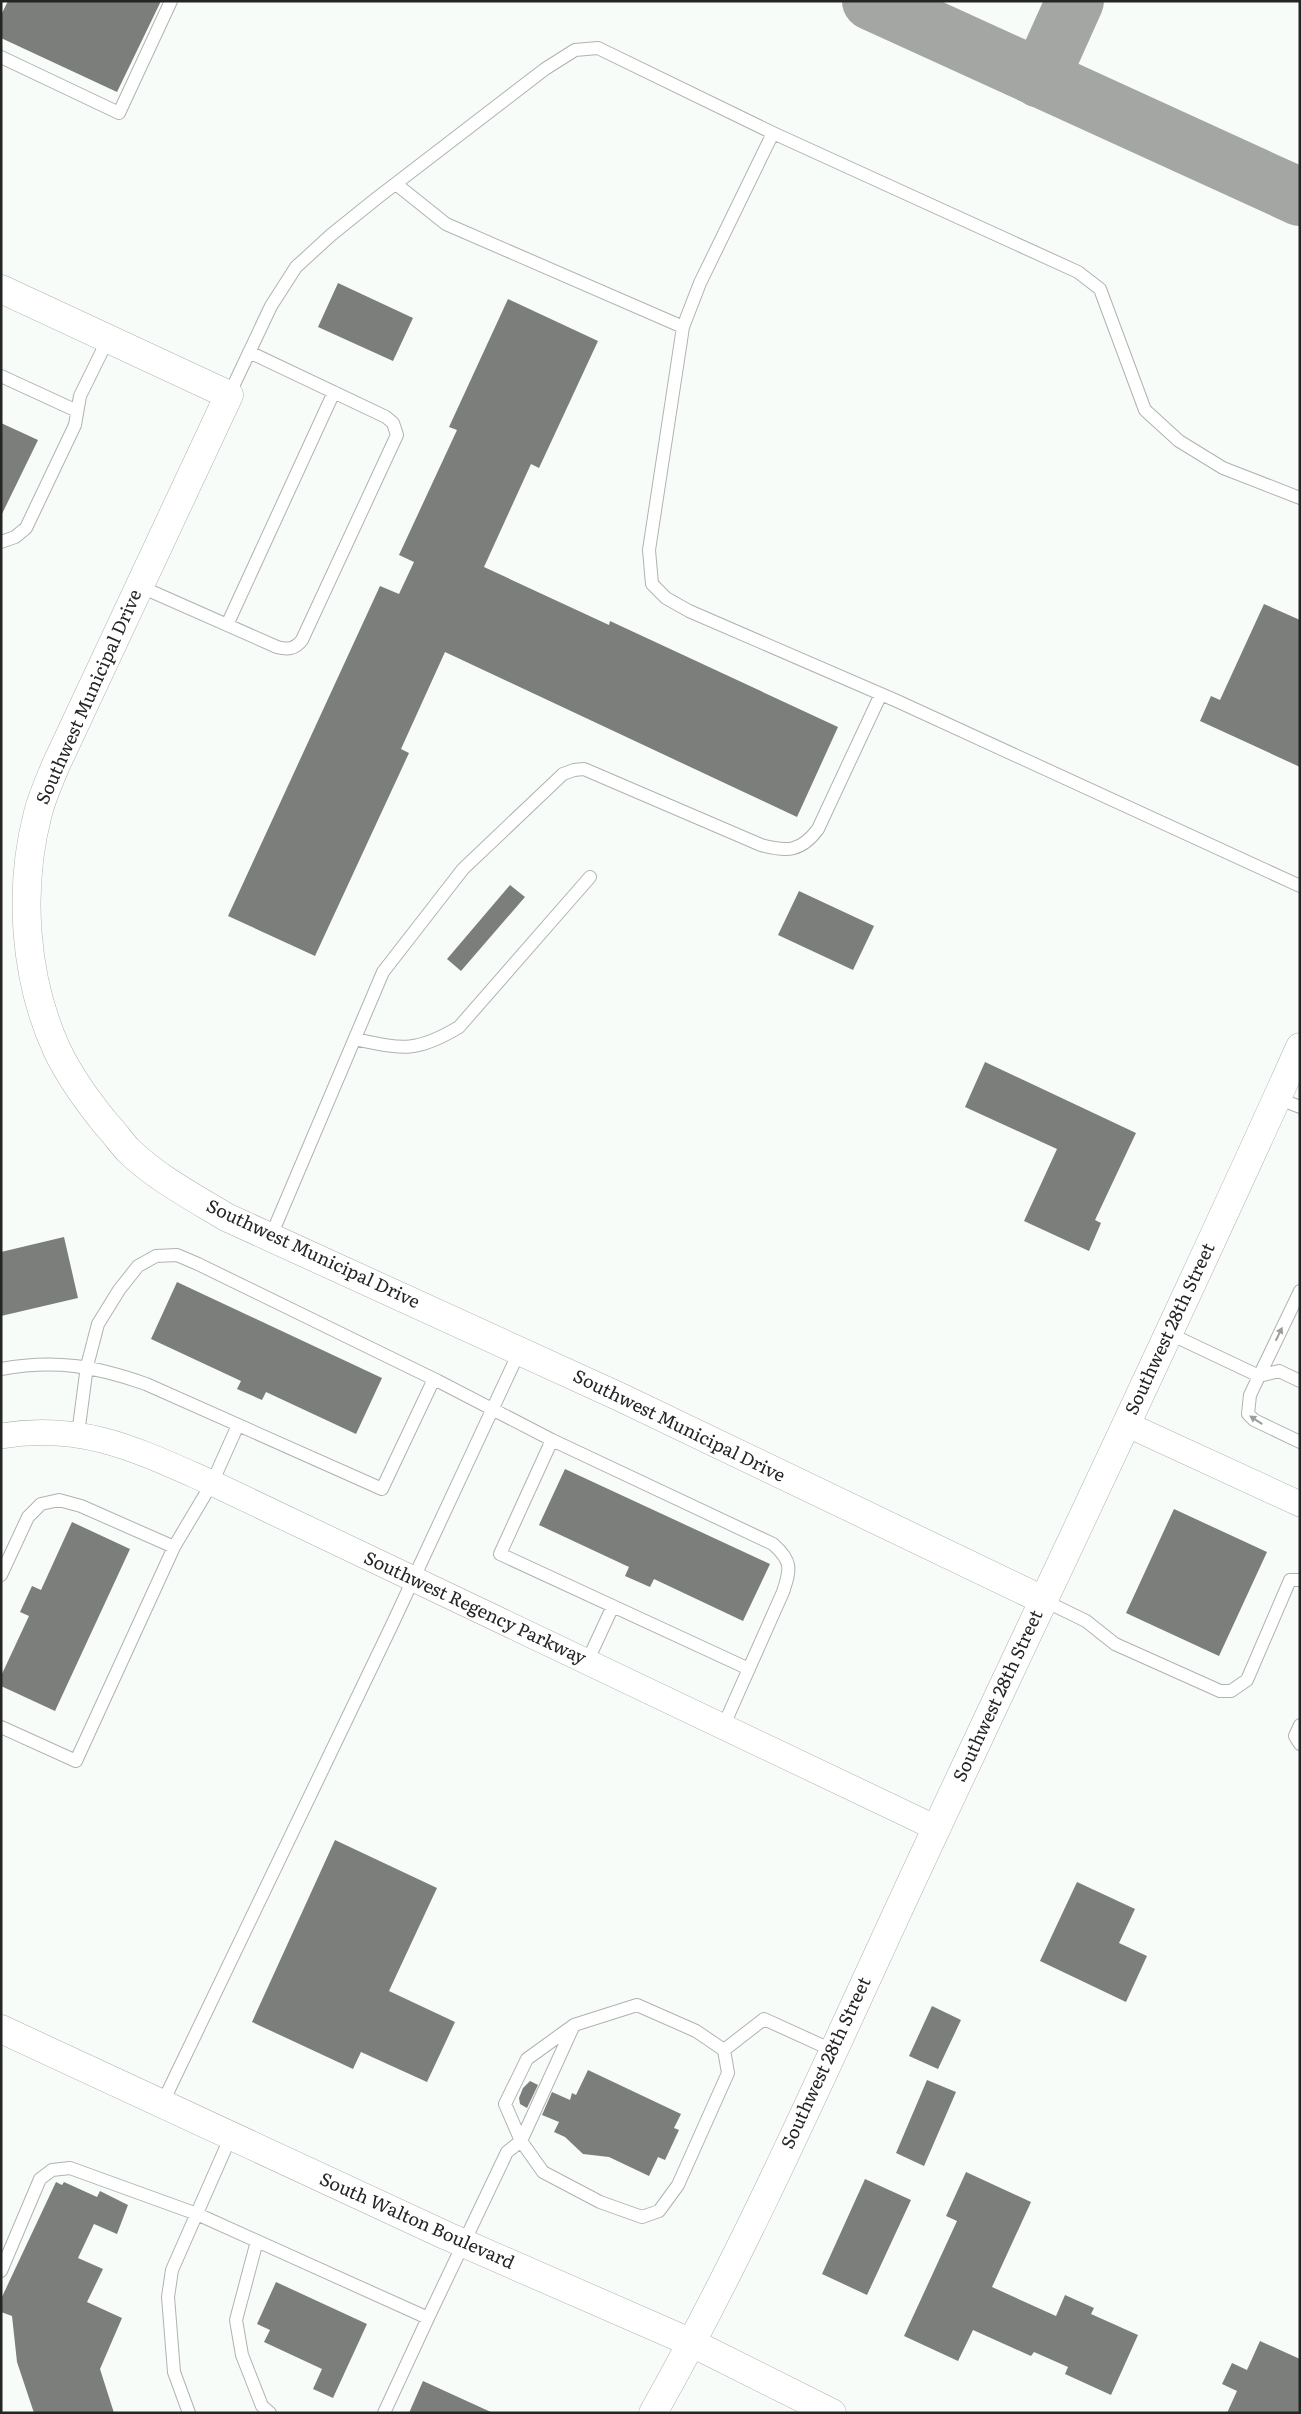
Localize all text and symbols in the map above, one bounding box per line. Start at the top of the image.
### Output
street label: Southwest Municipal Drive [28,585,147,808]
street label: Southwest Municipal Drive [202,1191,425,1314]
street label: Southwest 28th Street [1117,1237,1221,1419]
one-way arrow [1275,1327,1283,1341]
street label: Southwest Municipal Drive [569,1361,790,1488]
one-way arrow [1250,1415,1263,1425]
street label: Southwest Regency Parkway [360,1543,592,1670]
street label: Southwest 28th Street [945,1604,1049,1786]
street label: Southwest 28th Street [773,1971,877,2153]
street label: South Walton Boulevard [316,2164,519,2275]

